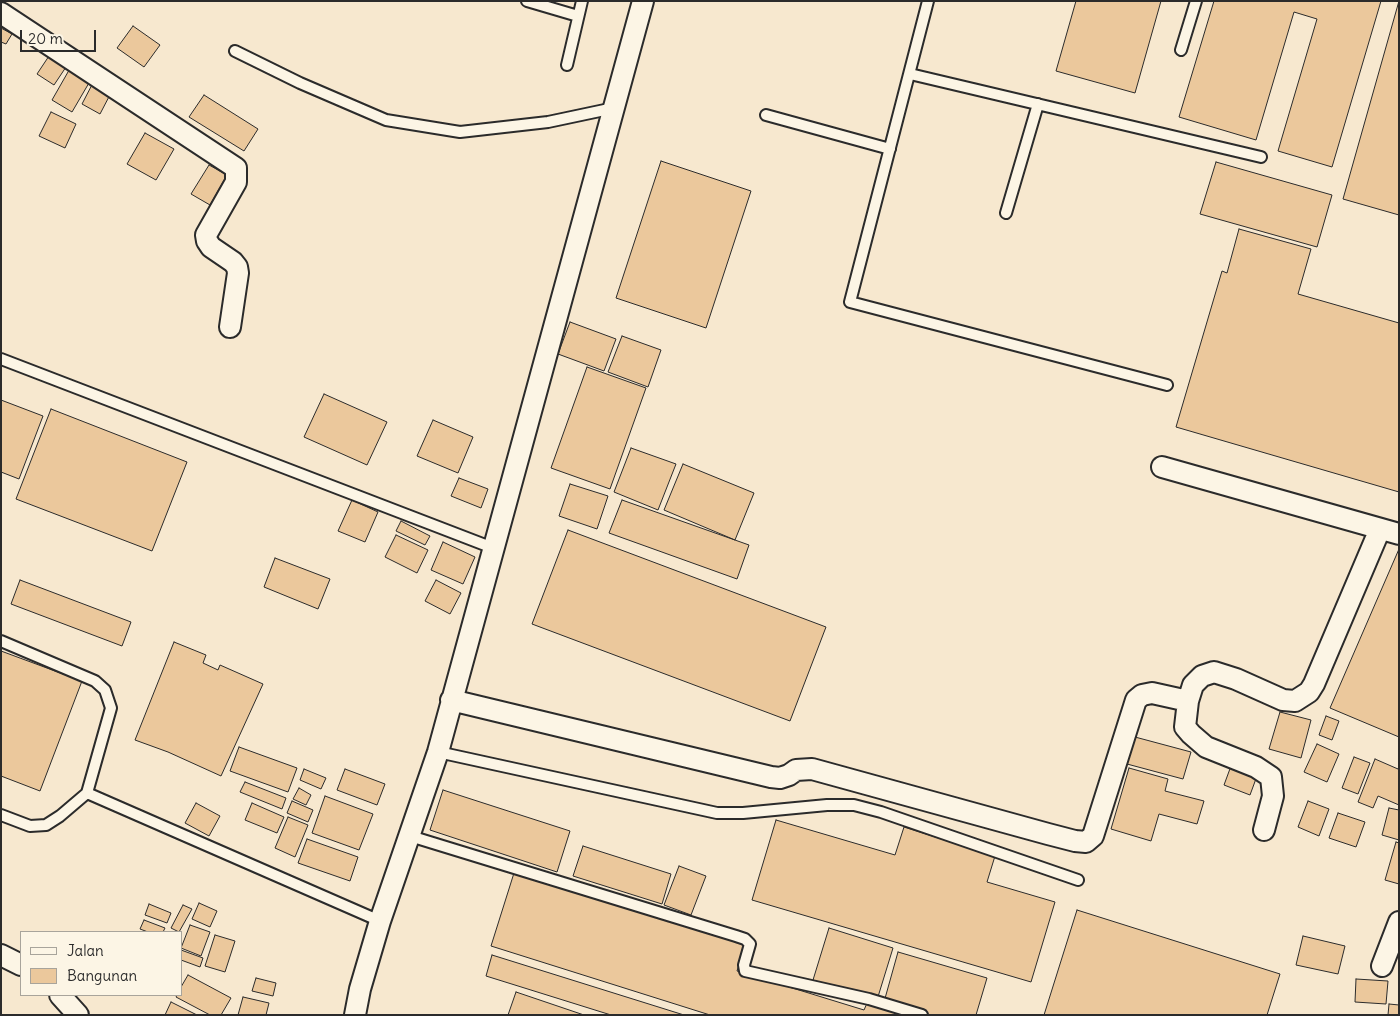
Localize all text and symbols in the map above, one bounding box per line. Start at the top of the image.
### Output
scale bar [22,20,99,52]
text: 20 m [28,29,63,48]
legend [20,931,182,996]
text: Jalan [67,941,104,960]
text: Bangunan [67,966,137,985]

